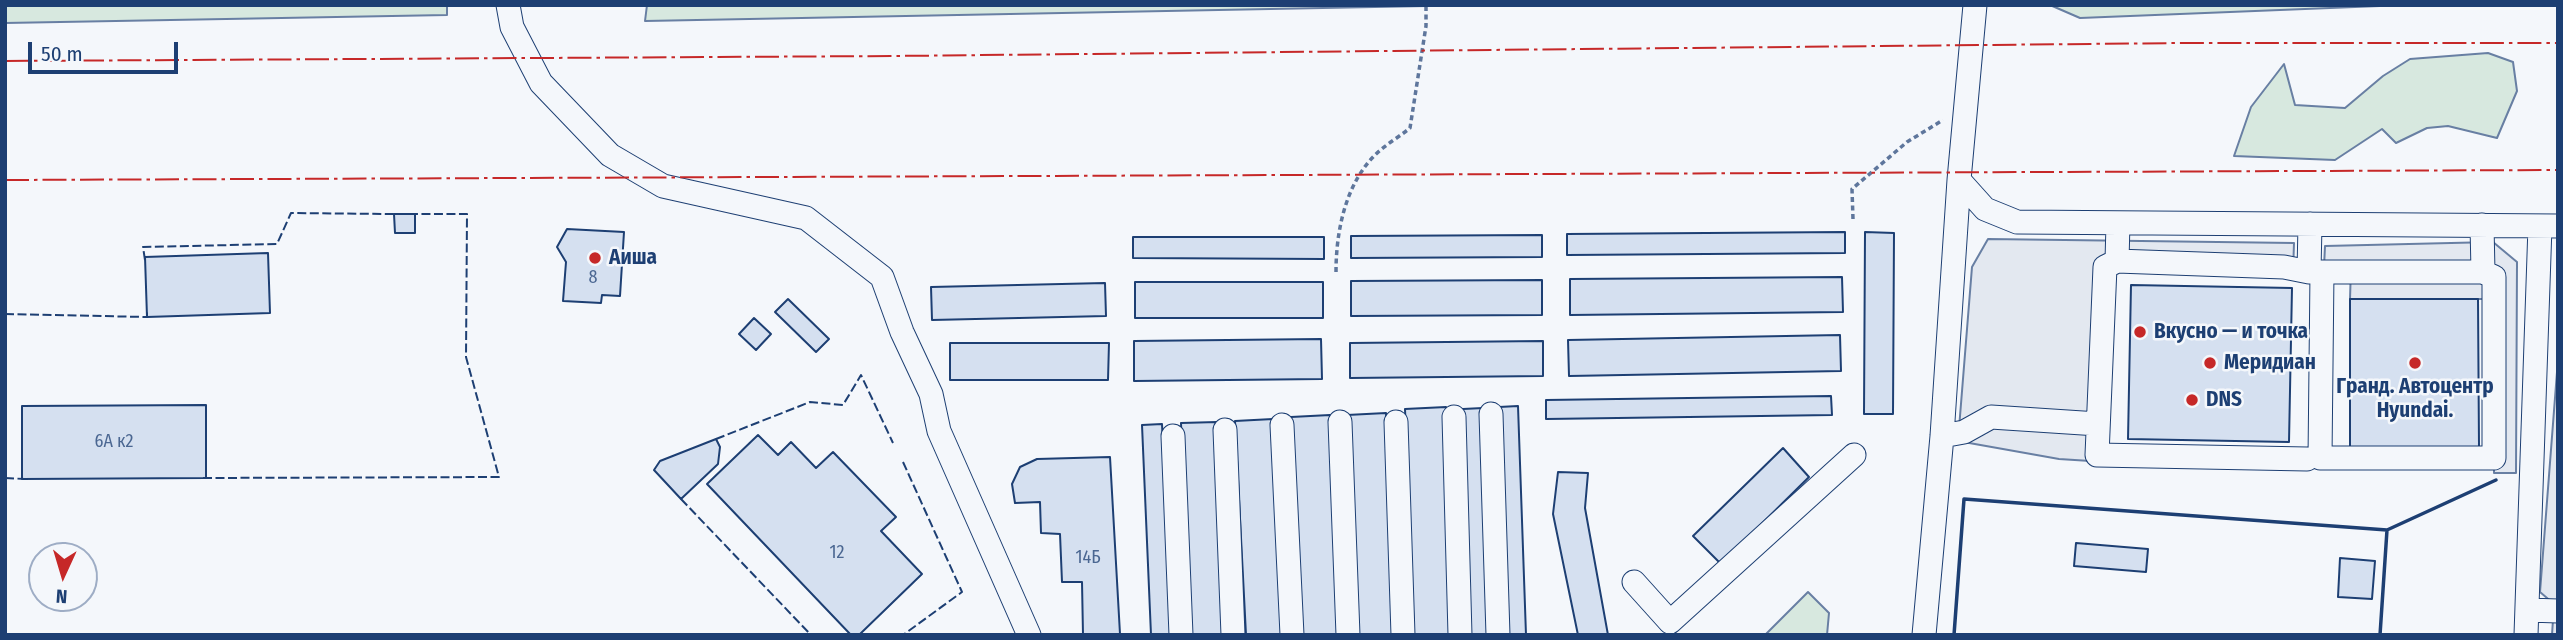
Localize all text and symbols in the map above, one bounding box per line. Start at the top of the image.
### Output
scale bar [32,28,182,72]
text: 50 m [41,41,83,67]
place label: Аиша [609,245,657,271]
marker: Аиша [587,250,603,266]
house number: 8 [589,267,597,289]
place label: Вкусно — и точка [2154,319,2308,345]
marker: Вкусно — и точка [2132,324,2148,340]
place label: Меридиан [2224,350,2316,376]
marker: Меридиан [2202,355,2218,371]
marker: Гранд. Автоцентр Hyundai. [2407,355,2423,371]
place label: Гранд. Автоцентр Hyundai. [2336,374,2494,424]
place label: DNS [2206,387,2242,413]
marker: DNS [2184,392,2200,408]
house number: 6А к2 [94,431,134,453]
north arrow [28,542,98,612]
house number: 12 [830,542,844,564]
house number: 14Б [1075,547,1101,569]
text: N [55,585,68,608]

